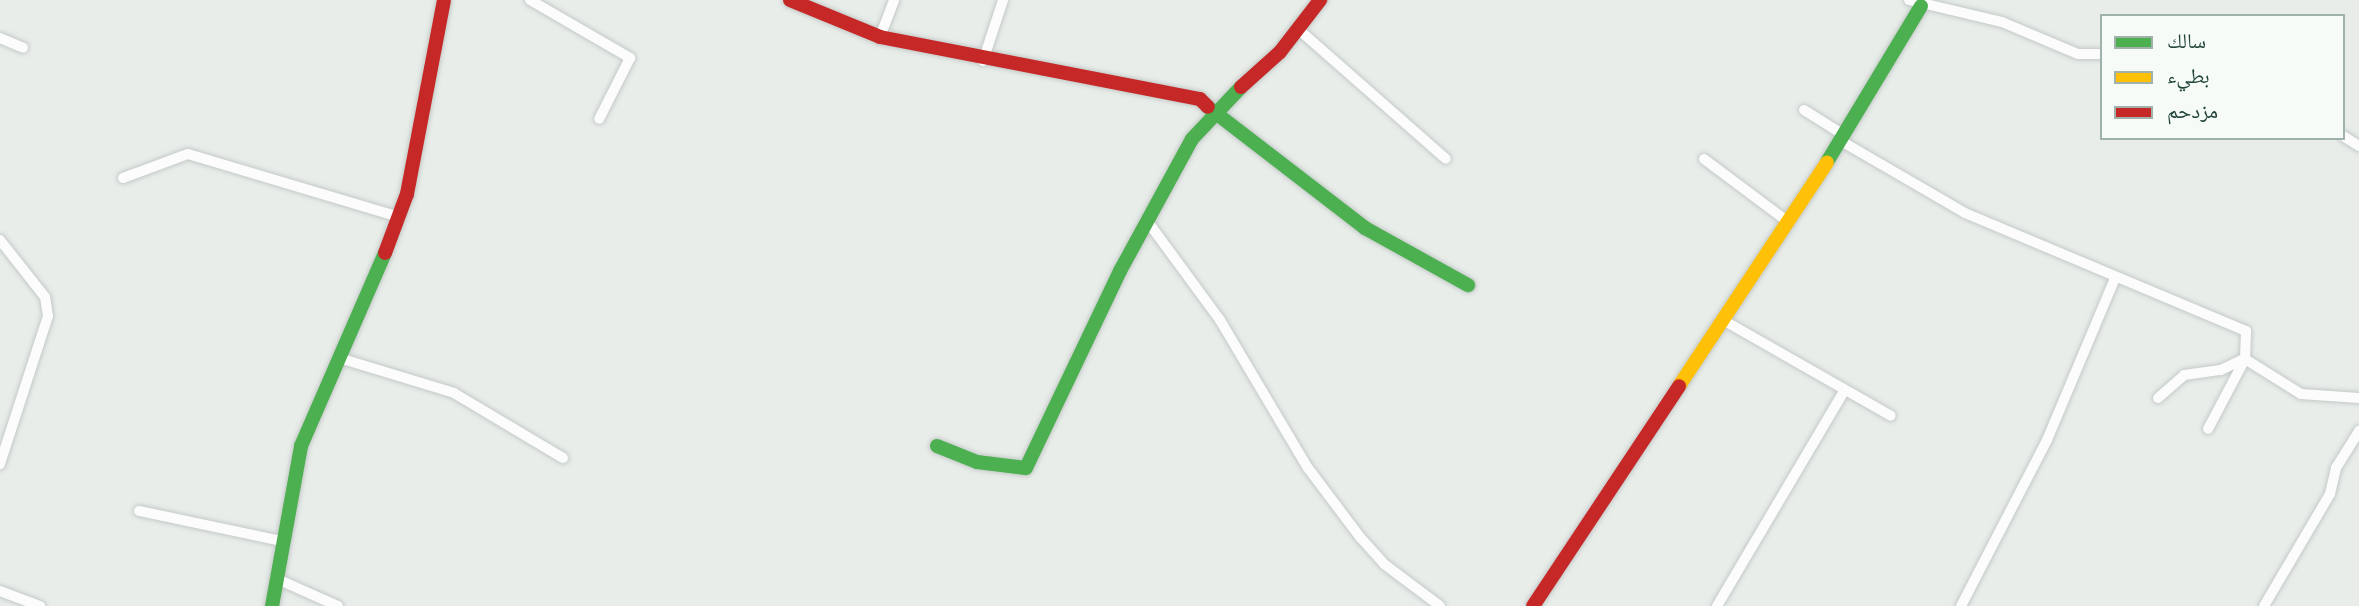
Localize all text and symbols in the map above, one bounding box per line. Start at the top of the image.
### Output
legend [2100,14,2345,140]
text: سالك [2167,24,2206,56]
text: بطيء [2167,59,2210,91]
text: مزدحم [2167,94,2218,126]

